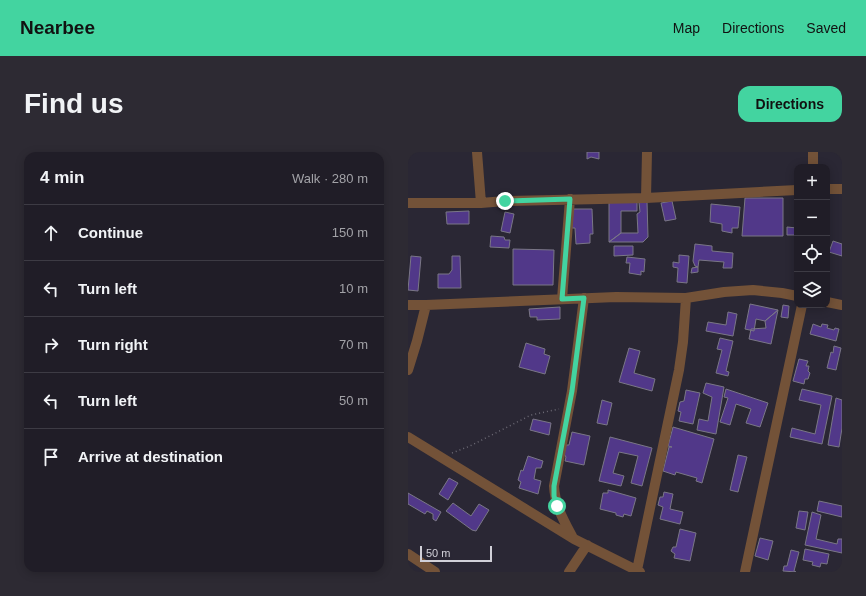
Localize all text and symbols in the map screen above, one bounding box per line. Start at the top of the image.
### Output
text: Nearbee [20,17,95,38]
text: Map [673,20,700,36]
text: Directions [722,20,784,36]
text: Saved [806,20,846,36]
button: Directions [738,86,842,122]
text: Find us [24,88,124,119]
map controls [794,164,830,308]
button: + [794,164,830,200]
text: 4 min [40,168,84,187]
text: Walk · 280 m [292,171,368,186]
route end [496,192,514,210]
button: − [794,200,830,236]
icon: ahead [40,222,62,244]
text: Continue [78,224,143,241]
text: 150 m [332,225,368,240]
button: locate [794,236,830,272]
button: layers [794,272,830,308]
icon: left [40,278,62,300]
text: Turn left [78,280,137,297]
text: 10 m [339,281,368,296]
icon: right [40,334,62,356]
text: Turn right [78,336,148,353]
text: 70 m [339,337,368,352]
icon: left [40,390,62,412]
text: Turn left [78,392,137,409]
text: 50 m [339,393,368,408]
icon: arrive [40,446,62,468]
text: Arrive at destination [78,448,223,465]
route start [548,497,566,515]
scale bar [420,544,492,563]
text: 50 m [426,547,450,559]

